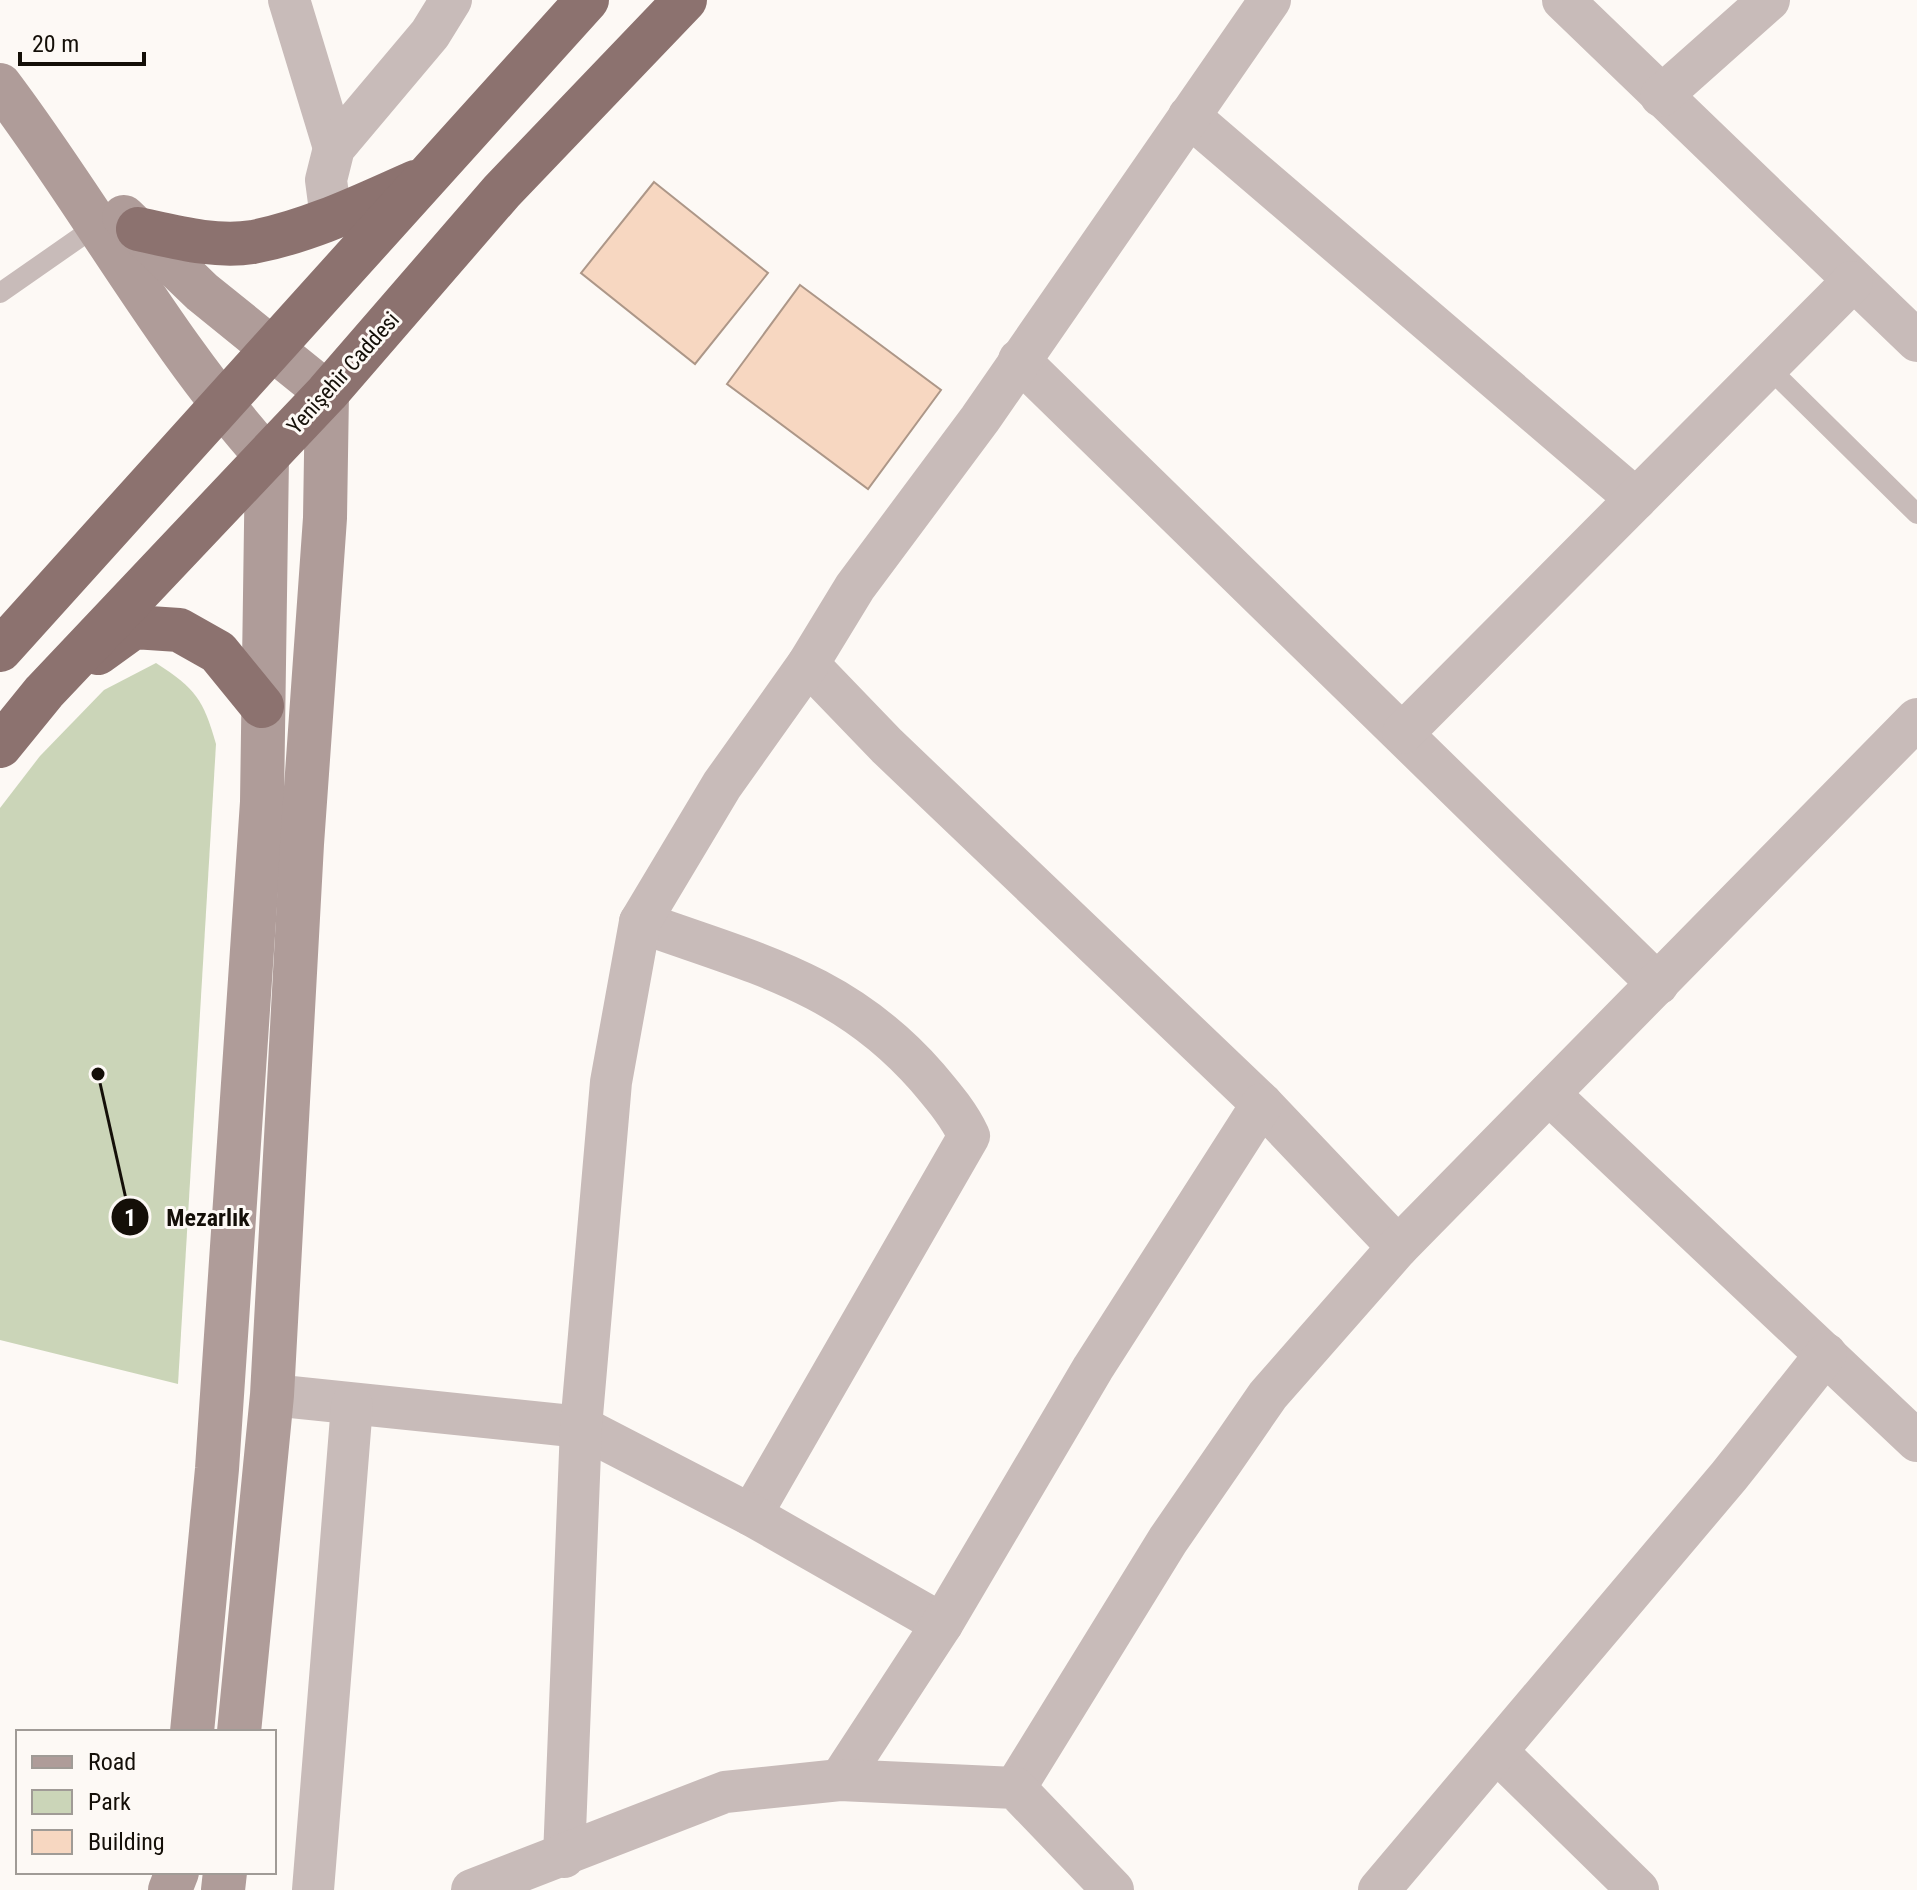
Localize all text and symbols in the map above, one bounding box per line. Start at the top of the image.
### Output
scale bar [20,16,144,66]
text: 20 m [32,30,79,58]
street label: Yenişehir Caddesi [282,307,404,439]
callout: Mezarlık [110,1193,266,1241]
text: 1 [124,1204,136,1232]
text: Mezarlık [166,1204,250,1232]
legend [16,1730,276,1874]
text: Road [88,1748,136,1776]
text: Park [88,1788,131,1816]
text: Building [88,1828,165,1856]

